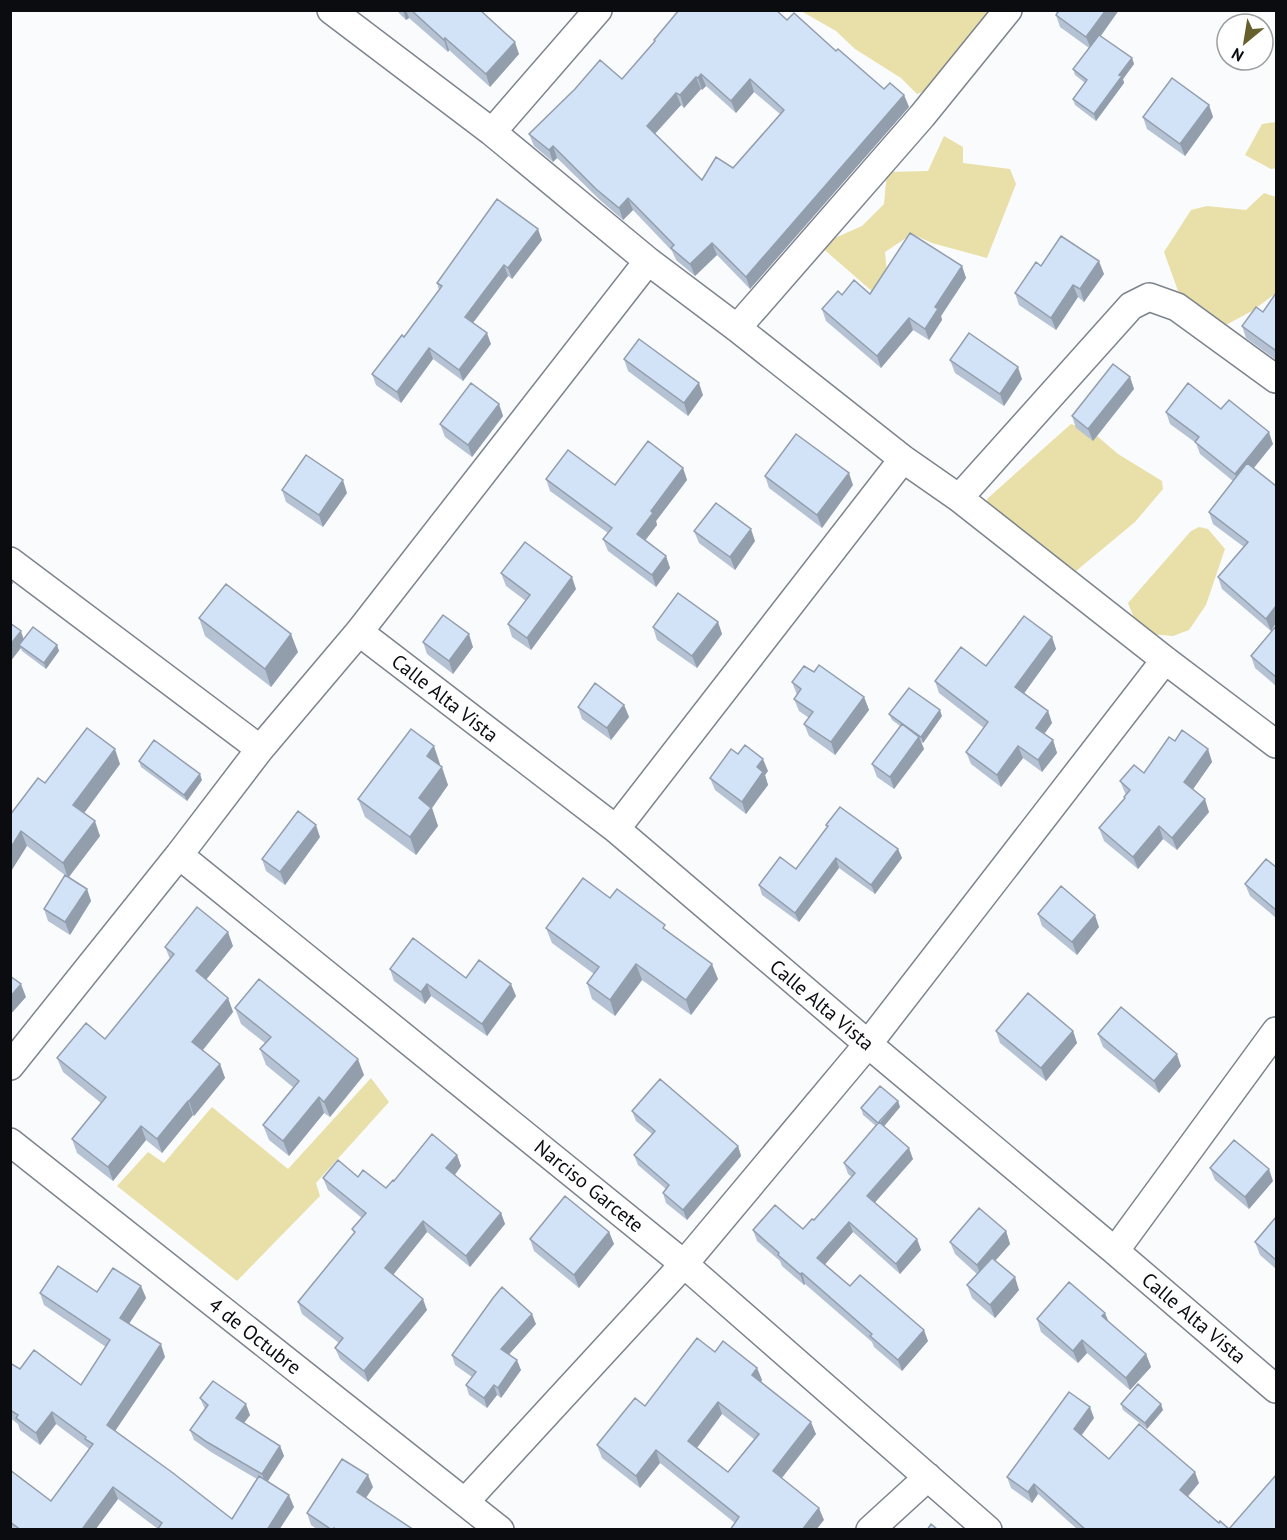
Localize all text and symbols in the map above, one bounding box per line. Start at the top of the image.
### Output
north arrow [1215,12,1275,72]
text: N [1228,44,1247,66]
street label: Calle Alta Vista [386,648,504,748]
street label: Calle Alta Vista [764,954,880,1056]
street label: Narciso Garcete [529,1134,649,1238]
street label: Calle Alta Vista [1136,1267,1252,1369]
street label: 4 de Octubre [203,1292,307,1380]

